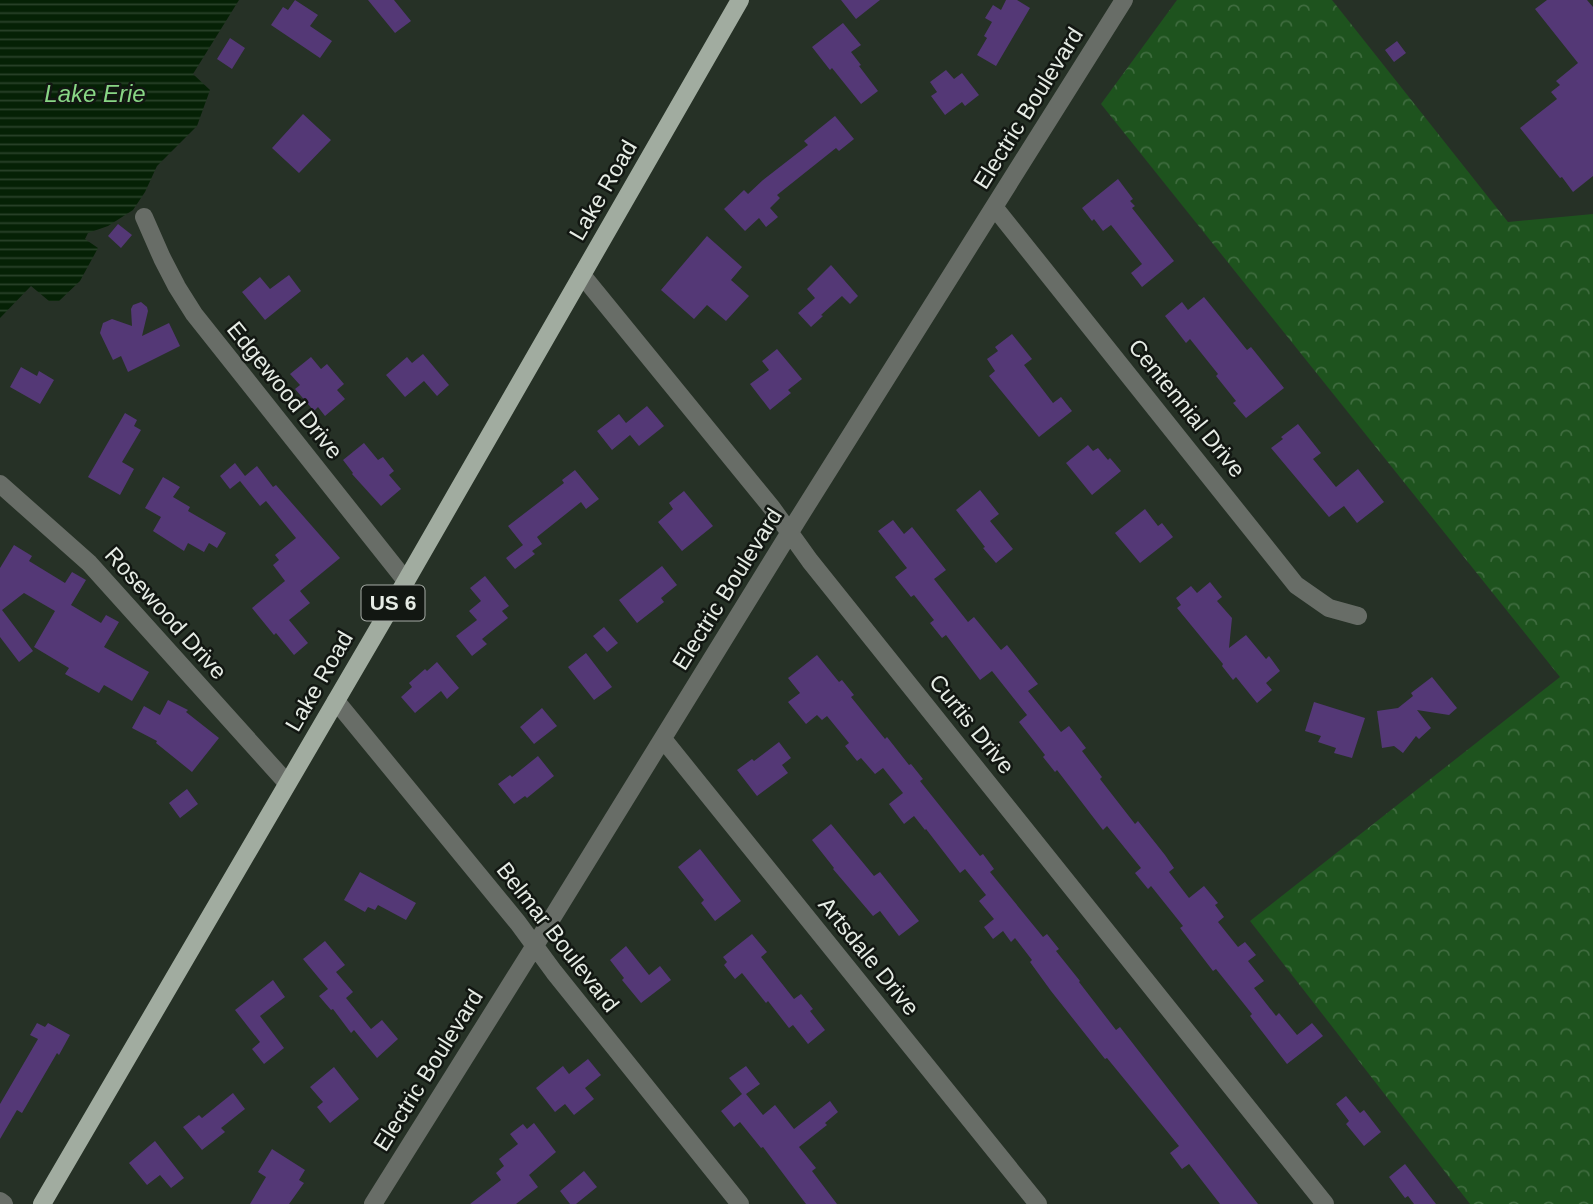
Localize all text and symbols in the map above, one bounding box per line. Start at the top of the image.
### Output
street label: Electric Boulevard [968,23,1088,193]
water label: Lake Erie [44,80,146,107]
street label: Lake Road [564,135,642,245]
street label: Edgewood Drive [222,316,348,464]
street label: Centennial Drive [1123,334,1251,482]
street label: Electric Boulevard [667,504,787,674]
street label: Rosewood Drive [100,542,232,684]
road number: US 6 [362,586,424,620]
street label: Lake Road [280,626,358,736]
street label: Curtis Drive [924,669,1020,779]
street label: Belmar Boulevard [491,857,625,1017]
street label: Artsdale Drive [813,892,925,1020]
street label: Electric Boulevard [368,985,488,1155]

